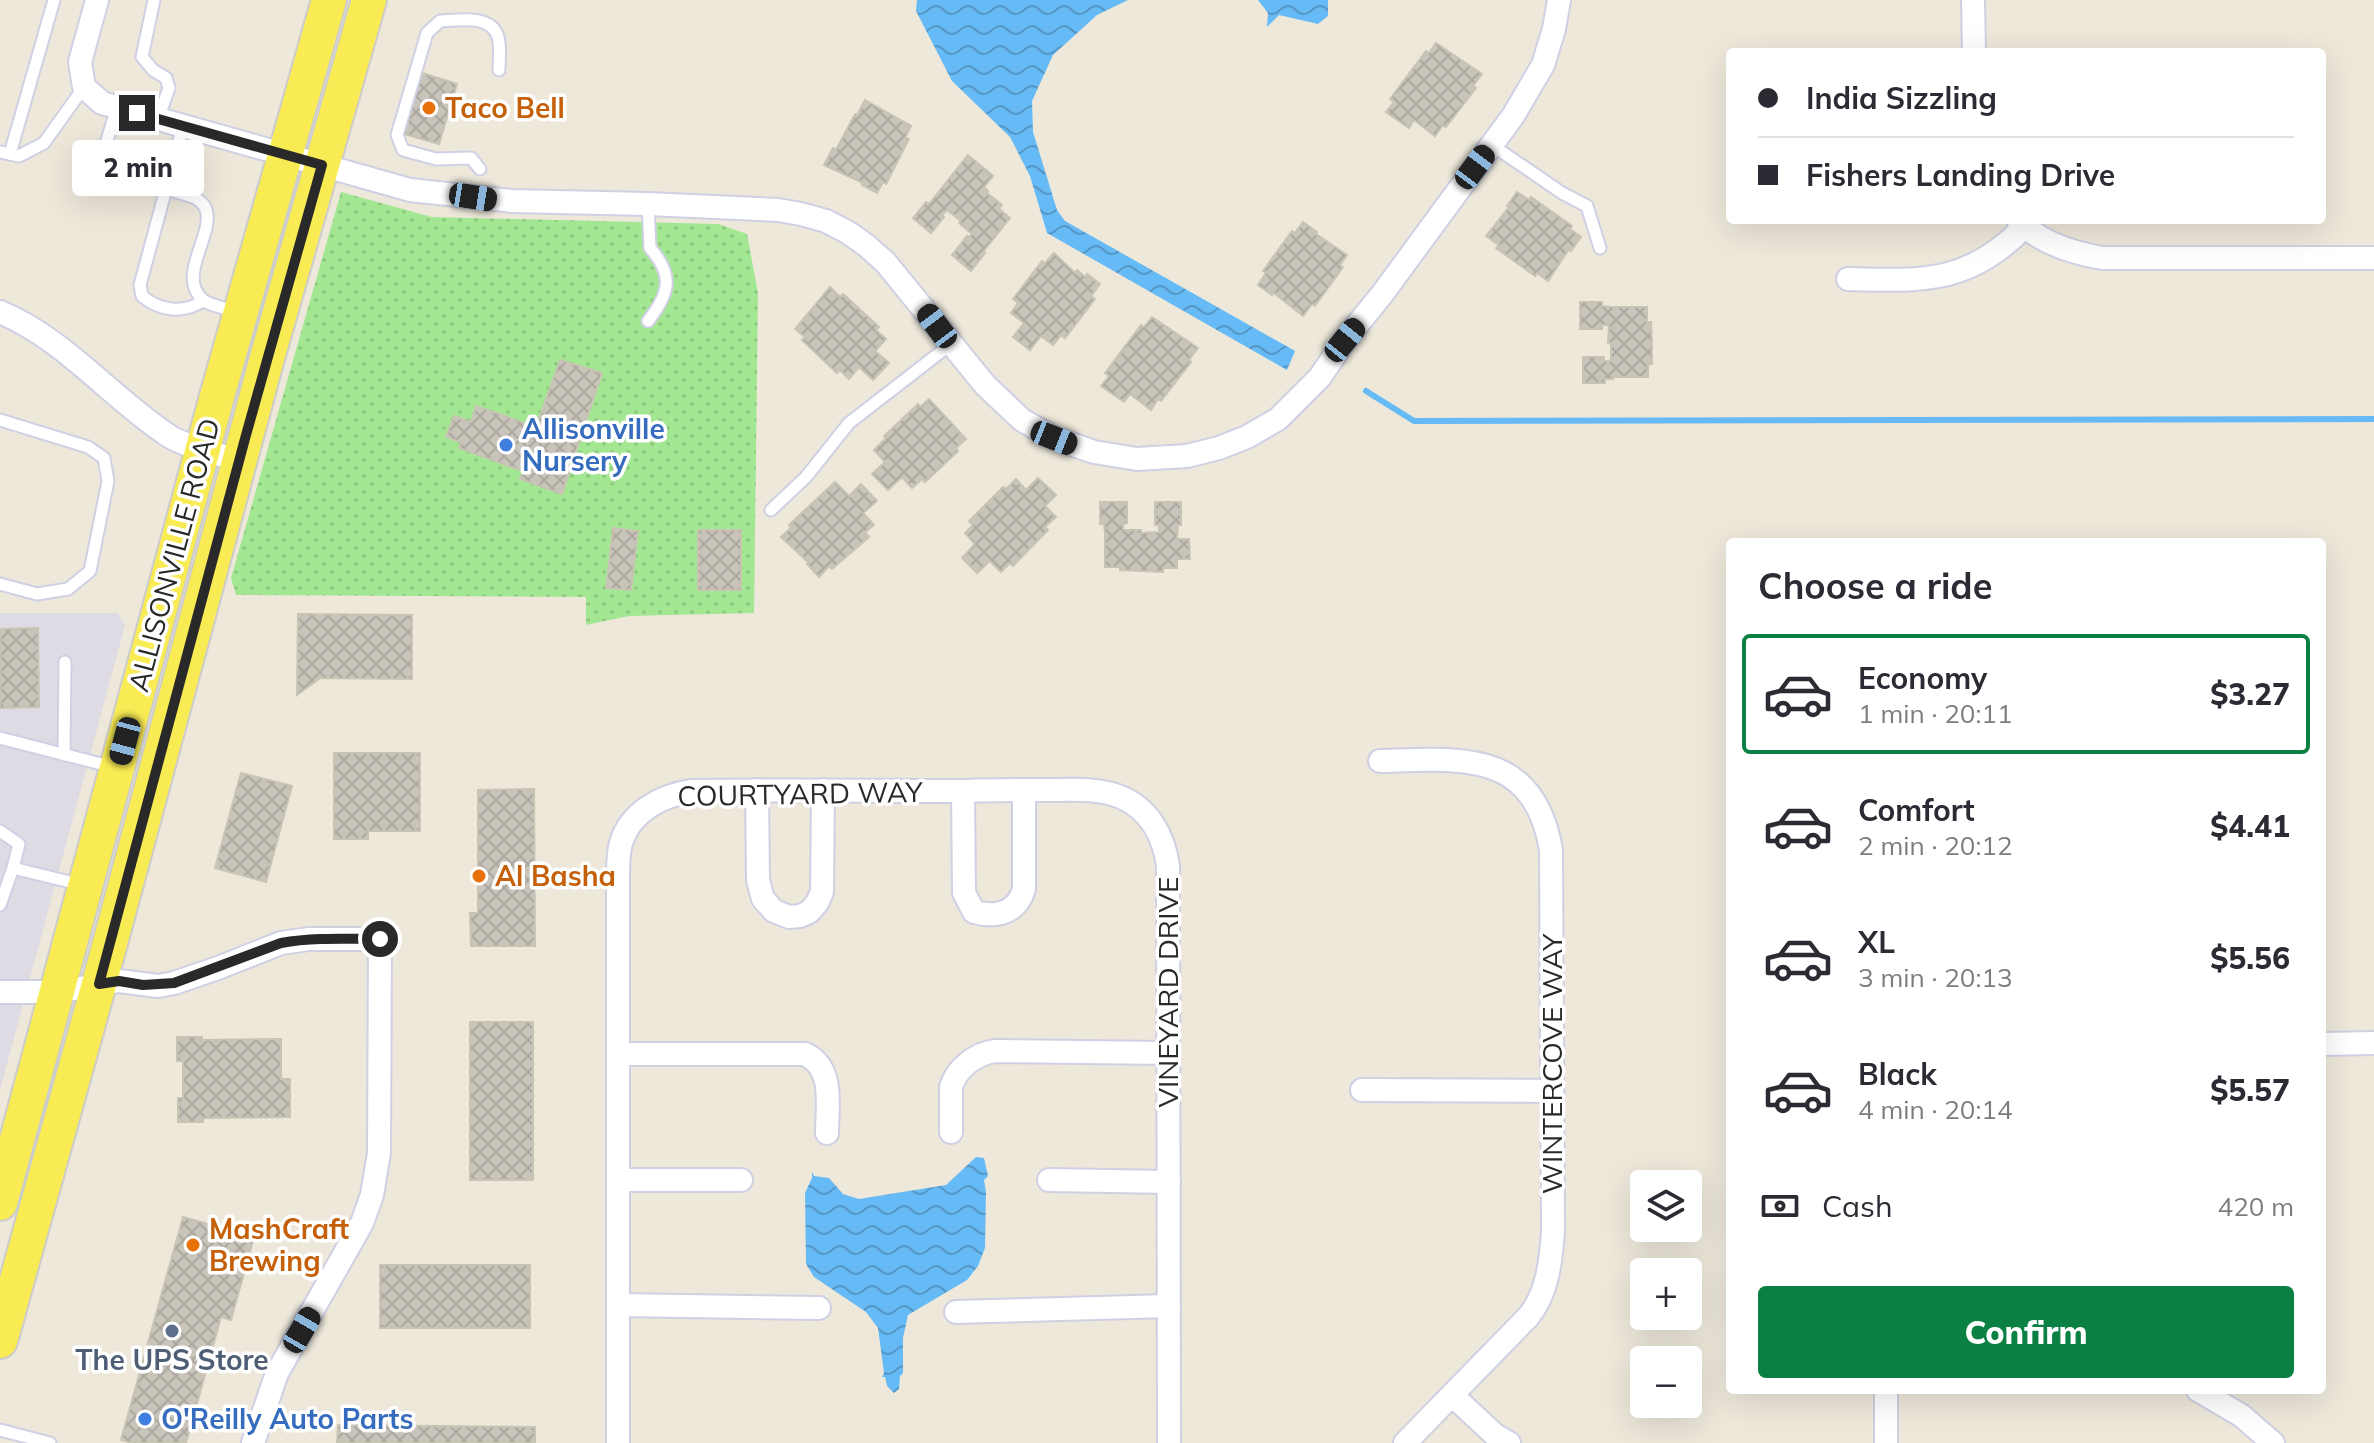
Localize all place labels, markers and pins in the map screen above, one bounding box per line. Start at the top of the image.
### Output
place label: Taco Bell [445,90,565,125]
marker: Taco Bell [420,99,438,117]
place label: Allisonville Nursery [522,411,665,478]
marker: Allisonville Nursery [497,436,515,454]
place label: Al Basha [495,858,616,893]
marker: Al Basha [470,867,488,885]
place label: MashCraft Brewing [209,1211,350,1278]
marker: MashCraft Brewing [184,1236,202,1254]
marker: The UPS Store [163,1322,181,1340]
place label: The UPS Store [75,1342,269,1377]
place label: O'Reilly Auto Parts [161,1401,413,1436]
marker: O'Reilly Auto Parts [136,1410,154,1428]

